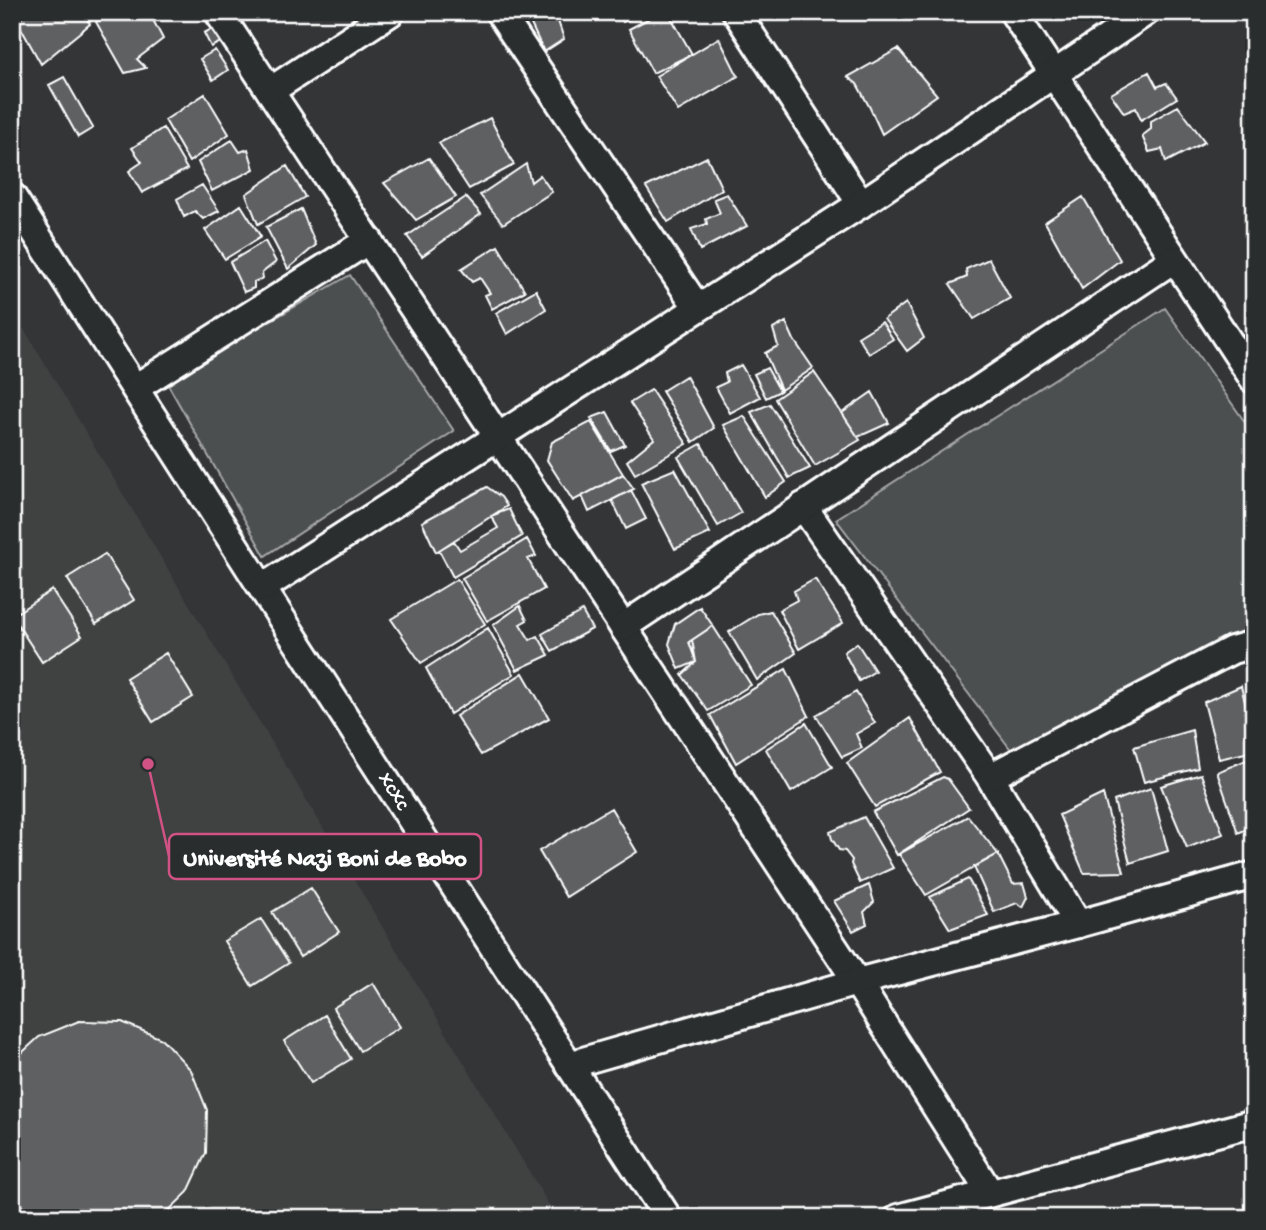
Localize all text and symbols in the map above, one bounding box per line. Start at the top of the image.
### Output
street label: xcxc [371,767,416,817]
callout: Université Nazi Boni de Bobo [169,834,481,879]
text: Université Nazi Boni de Bobo [183,846,467,875]

